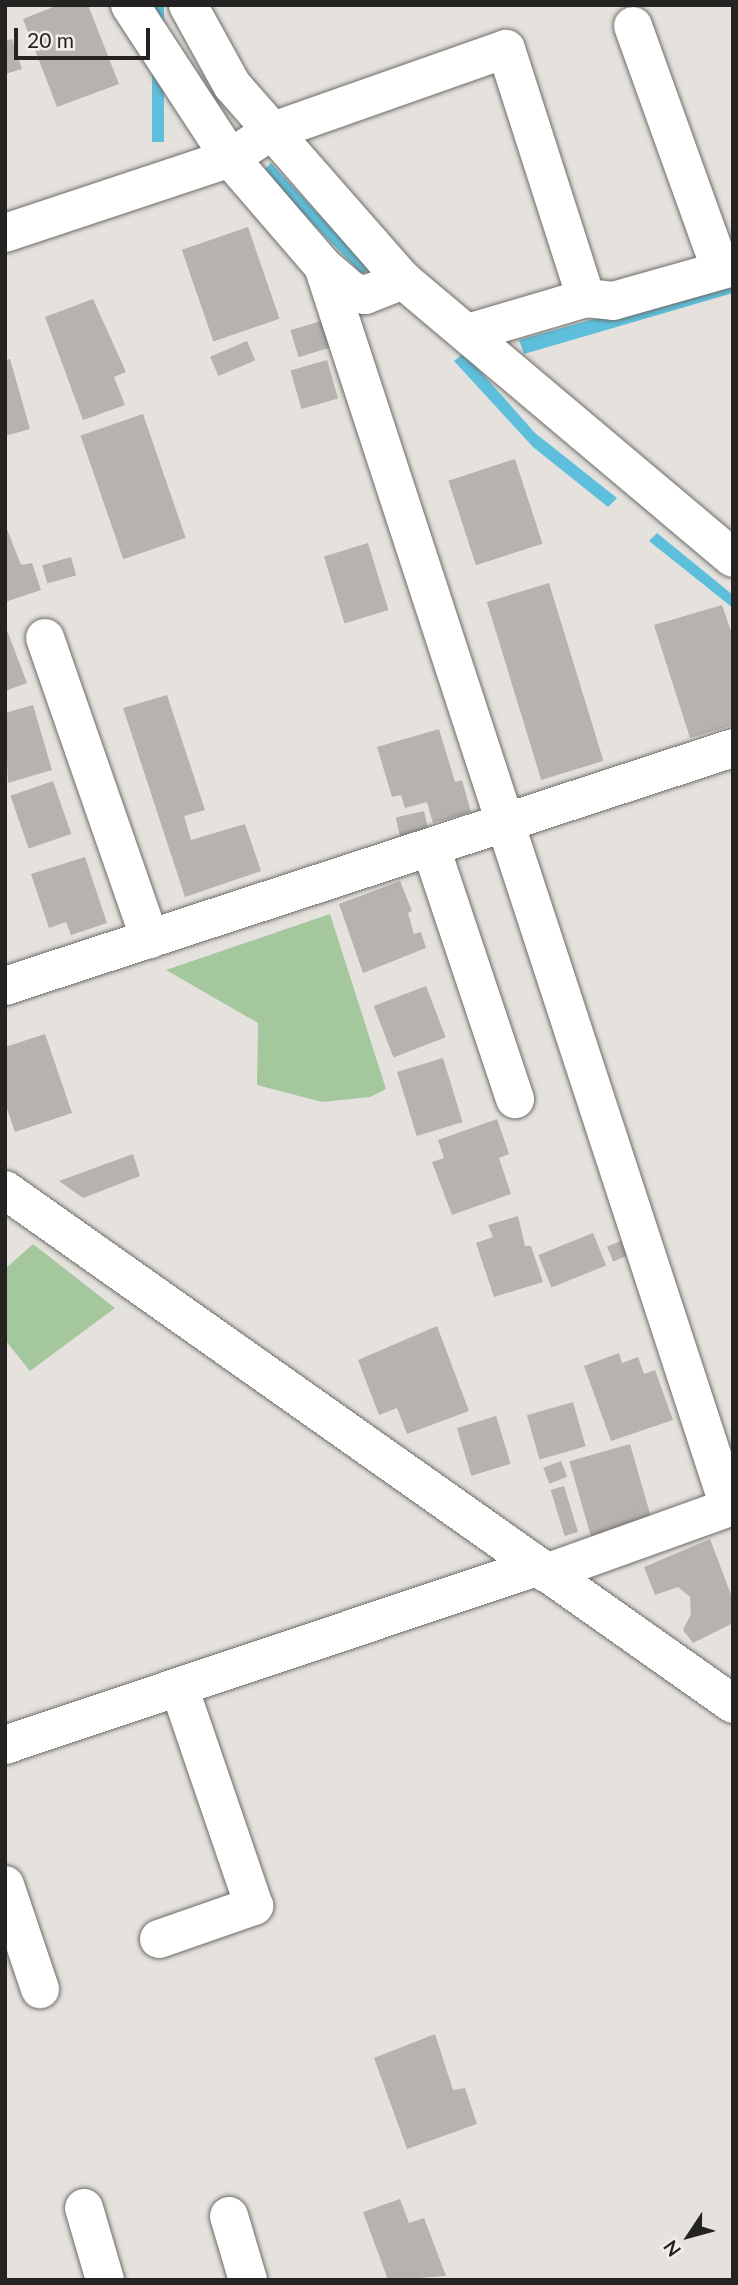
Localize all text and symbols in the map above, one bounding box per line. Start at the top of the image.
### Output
scale bar [18,14,154,58]
text: 20 m [27,27,74,52]
north arrow [654,2201,724,2271]
text: N [658,2236,685,2261]

